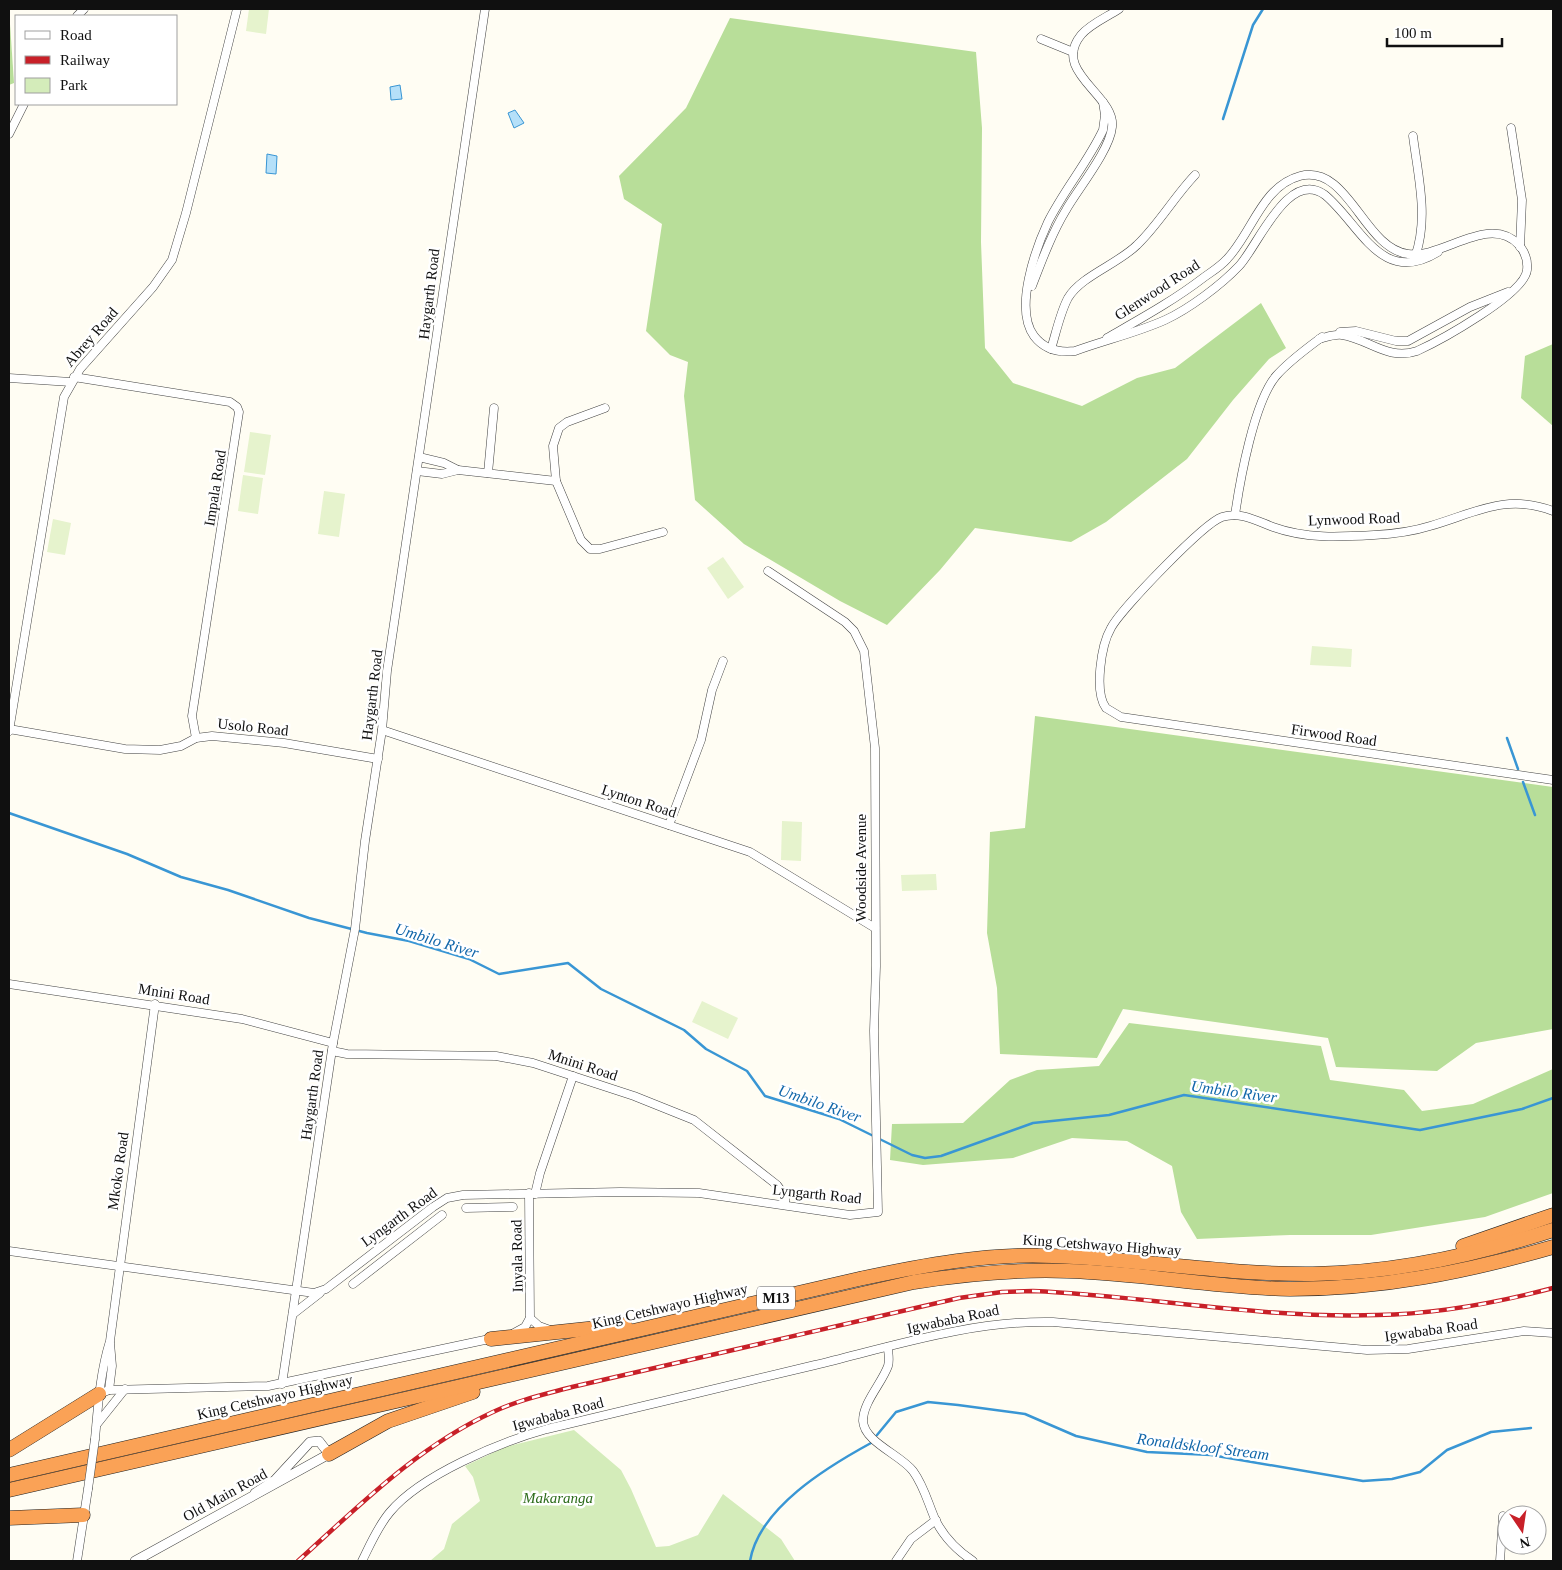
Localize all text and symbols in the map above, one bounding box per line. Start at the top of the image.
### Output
legend [15,15,178,105]
scale bar [1387,15,1502,47]
text: 100 m [1394,25,1432,41]
text: Road [60,27,92,43]
text: Railway [60,52,110,68]
text: Park [60,77,88,93]
street label: Haygarth Road [416,247,443,340]
street label: Glenwood Road [1112,256,1203,323]
street label: Abrey Road [61,304,121,370]
street label: Impala Road [201,448,229,527]
street label: Lynwood Road [1308,509,1401,529]
street label: Haygarth Road [359,648,386,741]
street label: Usolo Road [217,715,290,739]
street label: Firwood Road [1290,721,1378,749]
street label: Lynton Road [599,781,679,821]
street label: Woodside Avenue [853,814,869,922]
water label: Umbilo River [393,920,482,961]
street label: Mnini Road [137,980,211,1008]
street label: Mnini Road [546,1046,620,1084]
street label: Haygarth Road [298,1048,326,1141]
water label: Umbilo River [1190,1077,1279,1106]
water label: Umbilo River [776,1081,864,1126]
street label: Mkoko Road [105,1130,131,1211]
street label: Lyngarth Road [772,1181,863,1207]
street label: Lyngarth Road [358,1184,440,1250]
street label: Inyala Road [508,1219,526,1293]
street label: King Cetshwayo Highway [1022,1231,1182,1259]
street label: King Cetshwayo Highway [591,1280,750,1332]
road number: M13 [757,1286,795,1310]
street label: Igwababa Road [906,1301,1001,1337]
street label: Igwababa Road [1383,1315,1479,1344]
street label: King Cetshwayo Highway [196,1371,355,1423]
street label: Igwababa Road [511,1394,606,1434]
water label: Ronaldskloof Stream [1135,1430,1270,1464]
street label: Old Main Road [180,1465,270,1525]
park label: Makaranga [522,1490,593,1506]
north arrow [1497,1505,1547,1555]
text: N [1518,1534,1531,1551]

